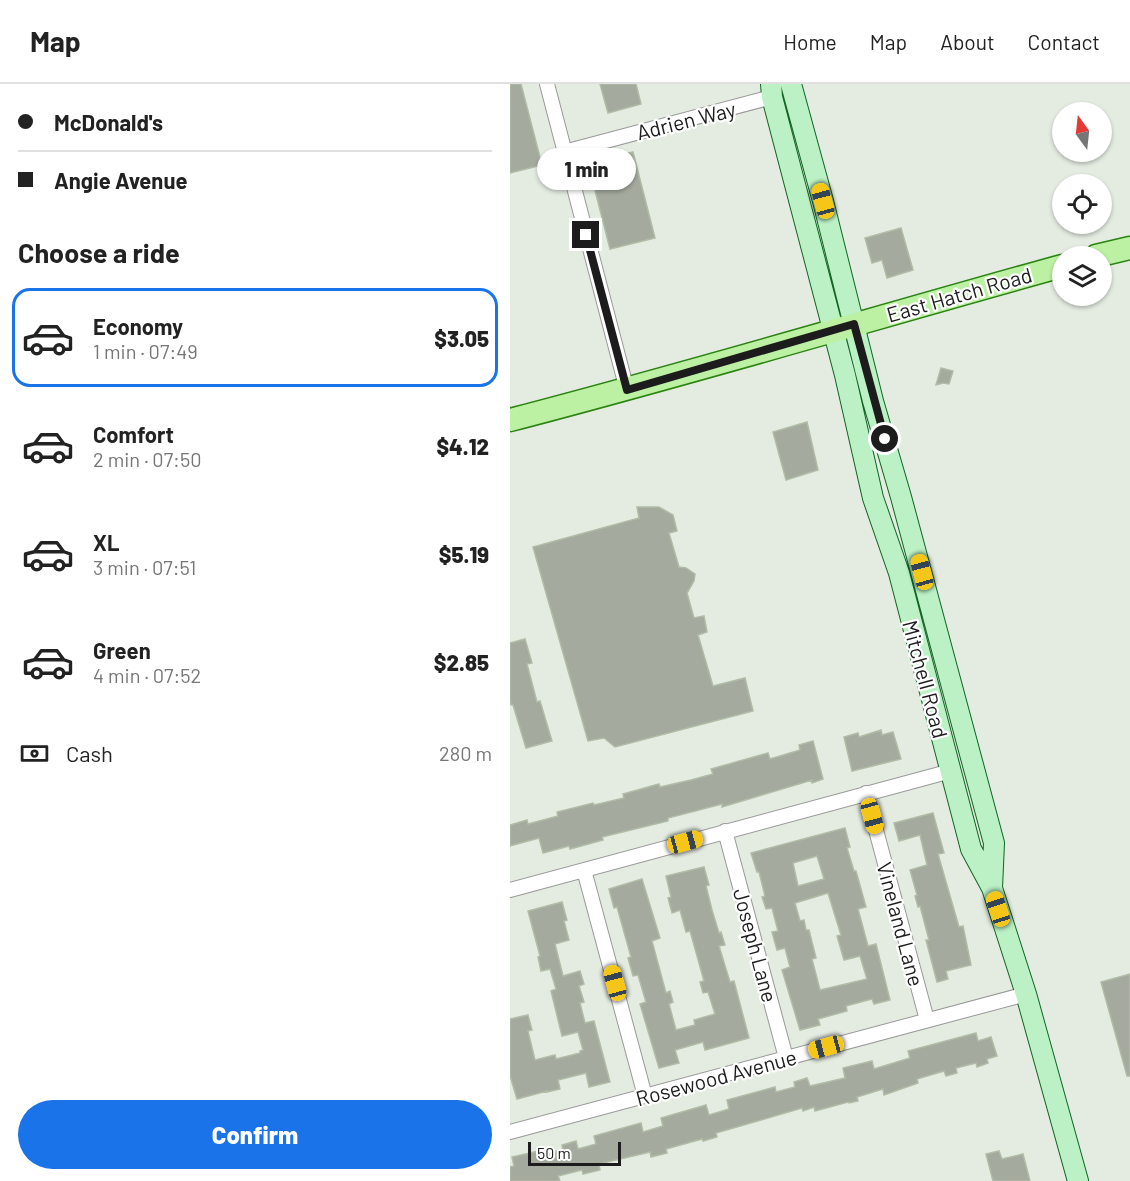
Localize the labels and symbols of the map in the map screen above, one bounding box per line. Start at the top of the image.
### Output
street label: Adrien Way [634,96,739,144]
north arrow [1052,102,1112,162]
callout: 1 min [536,148,635,190]
car [810,181,836,221]
route end [572,221,599,248]
street label: East Hatch Road [883,261,1035,327]
route start [871,425,898,452]
car [909,552,935,592]
street label: Mitchell Road [898,617,954,741]
car [859,796,885,836]
car [665,829,705,855]
street label: Vineland Lane [872,859,930,989]
street label: Joseph Lane [729,885,783,1005]
car [984,889,1012,929]
car [602,963,628,1003]
car [806,1034,846,1060]
street label: Rosewood Avenue [633,1044,799,1110]
scale bar [528,1139,621,1166]

